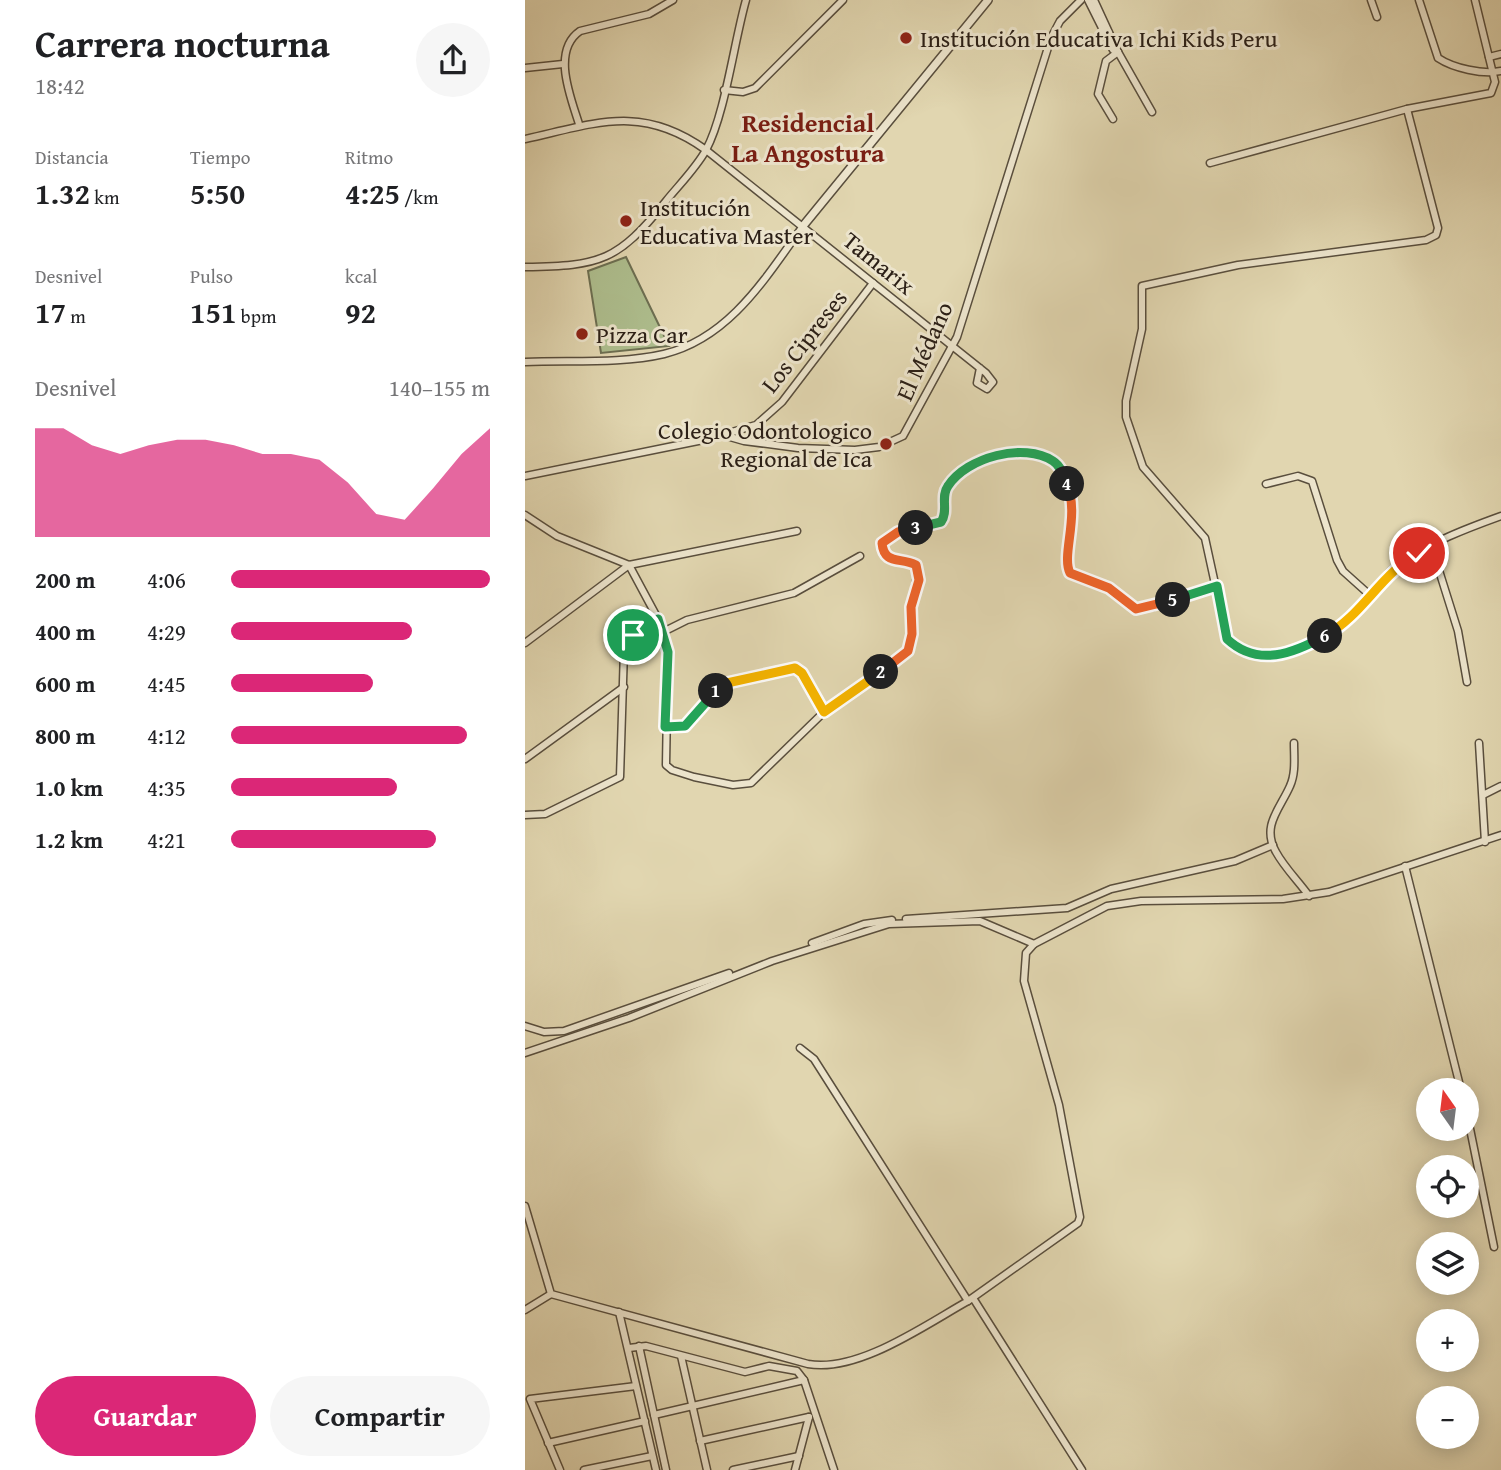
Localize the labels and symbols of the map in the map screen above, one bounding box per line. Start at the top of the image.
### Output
place label: Institución Educativa Ichi Kids Peru [920,21,1277,56]
marker: Institución Educativa Ichi Kids Peru [898,30,914,46]
district label: Residencial La Angostura [731,103,885,172]
place label: Institución Educativa Master [640,190,814,253]
marker: Institución Educativa Master [618,213,634,229]
street label: Tamarix [835,223,923,303]
street label: Los Cipreses [752,282,856,400]
street label: El Médano [887,296,961,406]
place label: Pizza Car [596,317,688,352]
marker: Pizza Car [574,326,590,342]
place label: Colegio Odontologico Regional de Ica [658,413,873,476]
marker: Colegio Odontologico Regional de Ica [878,436,894,452]
pin: 4 [1049,466,1085,502]
pin: 3 [899,510,933,546]
pin [1389,523,1449,583]
pin: 5 [1155,582,1191,618]
pin [603,605,663,665]
pin: 6 [1307,618,1343,654]
pin: 2 [863,654,899,690]
pin: 1 [699,674,733,708]
north arrow [1416,1078,1479,1141]

